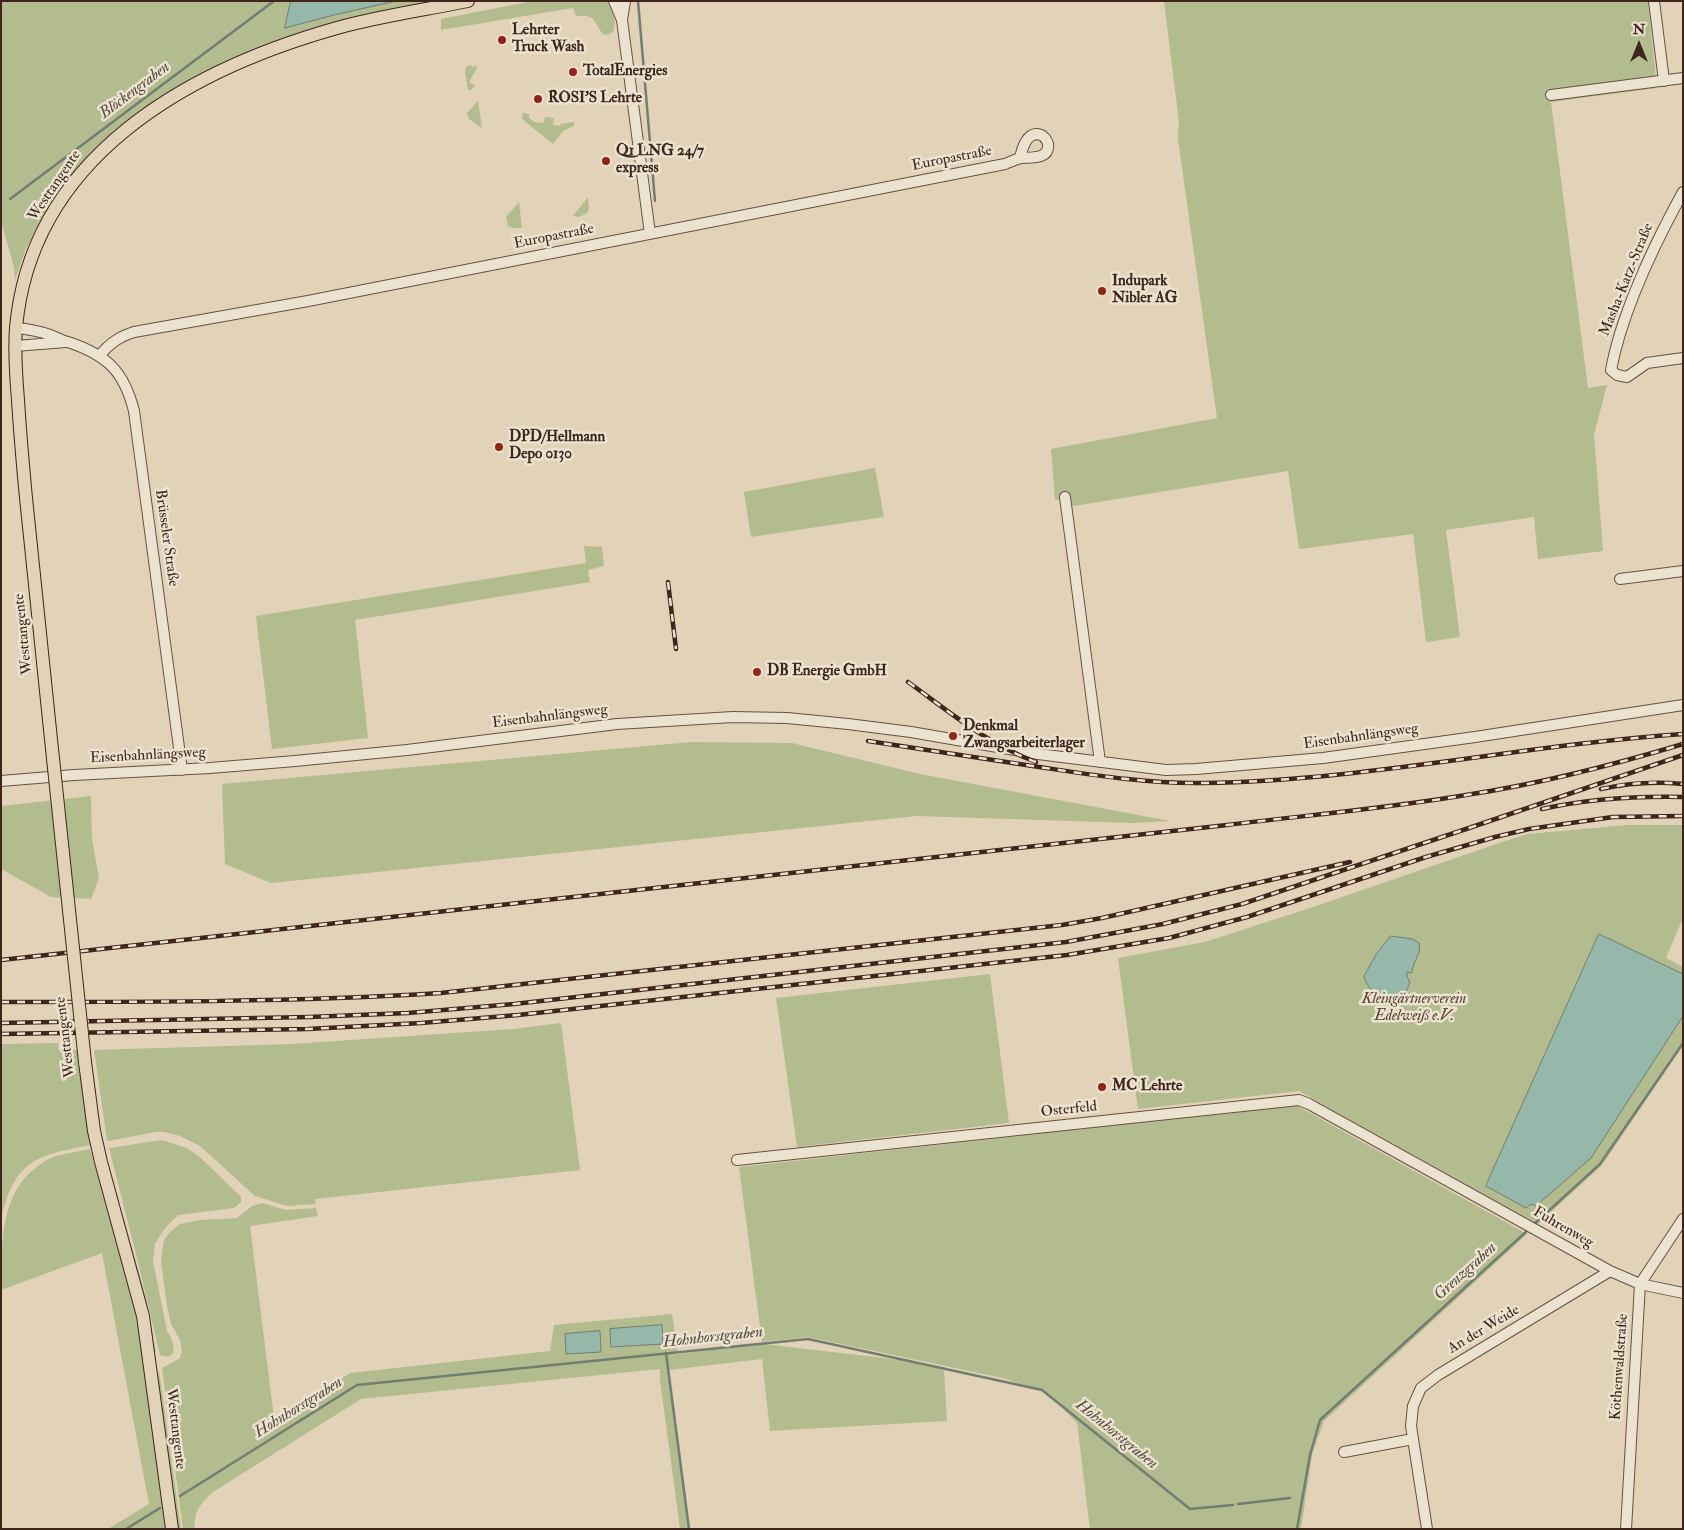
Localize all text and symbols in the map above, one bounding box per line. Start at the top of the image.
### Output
north arrow [1614,20,1664,70]
text: N [1633,21,1645,38]
place label: Lehrter Truck Wash [512,22,584,57]
marker: Lehrter Truck Wash [496,34,508,46]
water label: Blöckengraben [96,58,174,124]
place label: TotalEnergies [583,63,667,81]
marker: TotalEnergies [567,66,579,78]
place label: ROSI'S Lehrte [548,90,642,108]
marker: ROSI'S Lehrte [532,93,544,105]
street label: Europastraße [910,142,994,176]
place label: Q1 LNG 24/7 express [616,143,704,178]
street label: Westtangente [25,147,85,225]
marker: Q1 LNG 24/7 express [600,155,612,167]
street label: Europastraße [512,220,596,254]
street label: Masha-Katz-Straße [1596,221,1658,339]
place label: Indupark Nibler AG [1112,273,1177,308]
marker: Indupark Nibler AG [1096,285,1108,297]
place label: DPD/Hellmann Depo 0130 [509,429,605,464]
marker: DPD/Hellmann Depo 0130 [493,441,505,453]
street label: Brüsseler Straße [150,488,182,588]
street label: Westtangente [11,593,37,675]
place label: DB Energie GmbH [767,663,887,681]
marker: DB Energie GmbH [751,666,763,678]
street label: Eisenbahnlängsweg [491,701,609,733]
place label: Denkmal Zwangsarbeiterlager [963,718,1085,753]
street label: Eisenbahnlängsweg [1302,720,1420,754]
marker: Denkmal Zwangsarbeiterlager [947,730,959,742]
street label: Eisenbahnlängsweg [90,744,206,768]
park label: Kleingärtnerverein Edelweiß e.V. [1362,991,1466,1026]
street label: Westtangente [52,996,80,1078]
place label: MC Lehrte [1112,1078,1182,1096]
marker: MC Lehrte [1096,1081,1108,1093]
street label: Osterfeld [1040,1098,1098,1122]
street label: Fuhrenweg [1530,1203,1596,1253]
water label: Grenzgraben [1431,1239,1501,1305]
street label: An der Weide [1445,1302,1523,1358]
street label: Köthenwaldstraße [1607,1313,1633,1421]
water label: Hohnhorstgraben [662,1323,764,1353]
water label: Hohnhorstgraben [251,1373,347,1443]
street label: Westtangente [161,1388,189,1470]
water label: Hohnhorstgraben [1071,1396,1161,1474]

